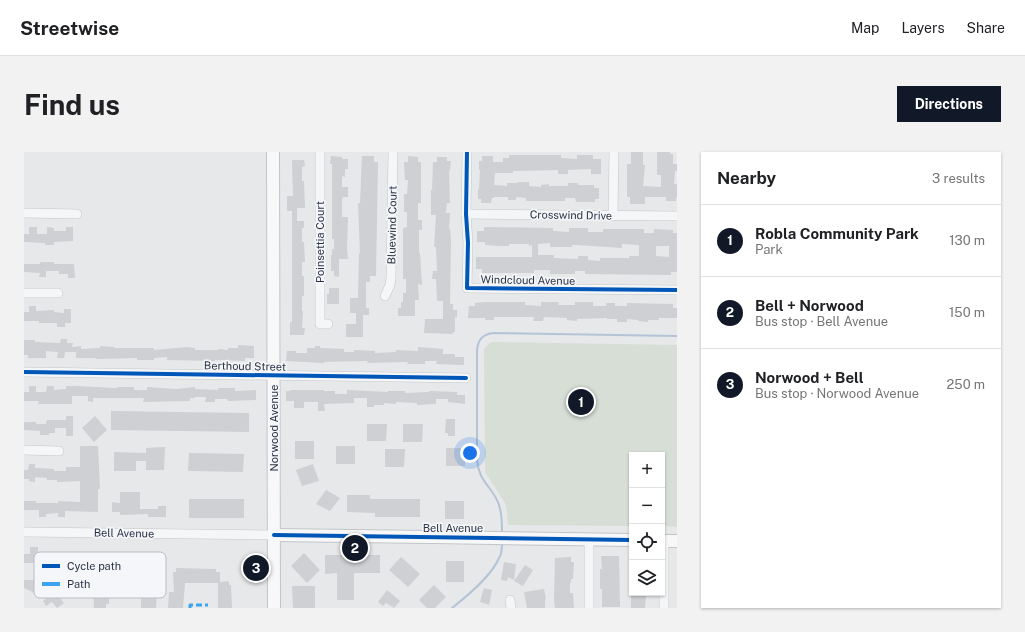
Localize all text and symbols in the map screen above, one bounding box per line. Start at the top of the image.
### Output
text: Streetwise [20,17,119,39]
text: Map [851,20,879,36]
text: Layers [901,20,945,36]
text: Share [967,20,1005,36]
button: Directions [897,86,1001,122]
text: Find us [24,88,120,121]
text: Nearby [717,168,776,188]
text: 3 results [932,171,985,186]
street label: Bluewind Court [385,186,399,264]
street label: Poinsettia Court [314,201,326,283]
street label: Crosswind Drive [530,208,612,222]
text: Robla Community Park [755,225,919,242]
text: 1 [727,233,733,248]
text: 130 m [949,233,985,248]
text: Park [755,242,783,257]
street label: Windcloud Avenue [481,273,575,287]
text: Bell + Norwood [755,297,864,314]
text: 2 [726,305,734,320]
text: 150 m [949,305,985,320]
text: Bus stop · Bell Avenue [755,314,888,329]
street label: Berthoud Street [204,359,286,373]
text: Norwood + Bell [755,369,864,386]
text: 3 [726,377,734,392]
text: 250 m [947,377,985,392]
street label: Norwood Avenue [268,385,280,471]
text: Bus stop · Norwood Avenue [755,386,919,401]
pin: 1 [568,387,594,417]
your location [460,443,480,463]
map controls [629,452,665,596]
button: + [629,452,665,488]
button: − [629,488,665,524]
street label: Bell Avenue [423,522,483,534]
button: locate [629,524,665,560]
street label: Bell Avenue [94,526,154,540]
pin: 2 [342,533,368,563]
legend [34,552,166,598]
pin: 3 [243,553,269,583]
text: Cycle path [67,560,121,572]
button: layers [629,560,665,596]
text: Path [67,578,90,590]

